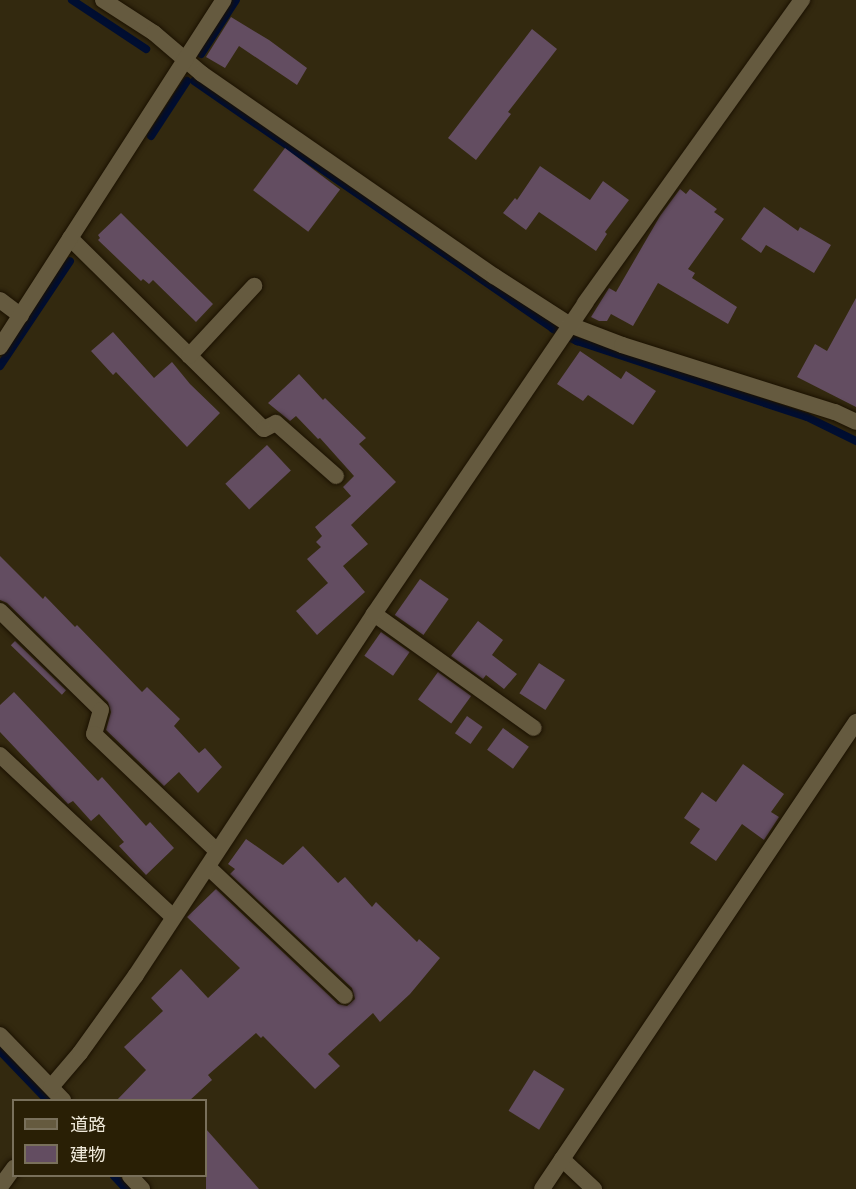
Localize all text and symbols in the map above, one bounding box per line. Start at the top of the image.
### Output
legend [12,1099,207,1177]
text: 道路 [70,1111,106,1138]
text: 建物 [70,1141,106,1168]

